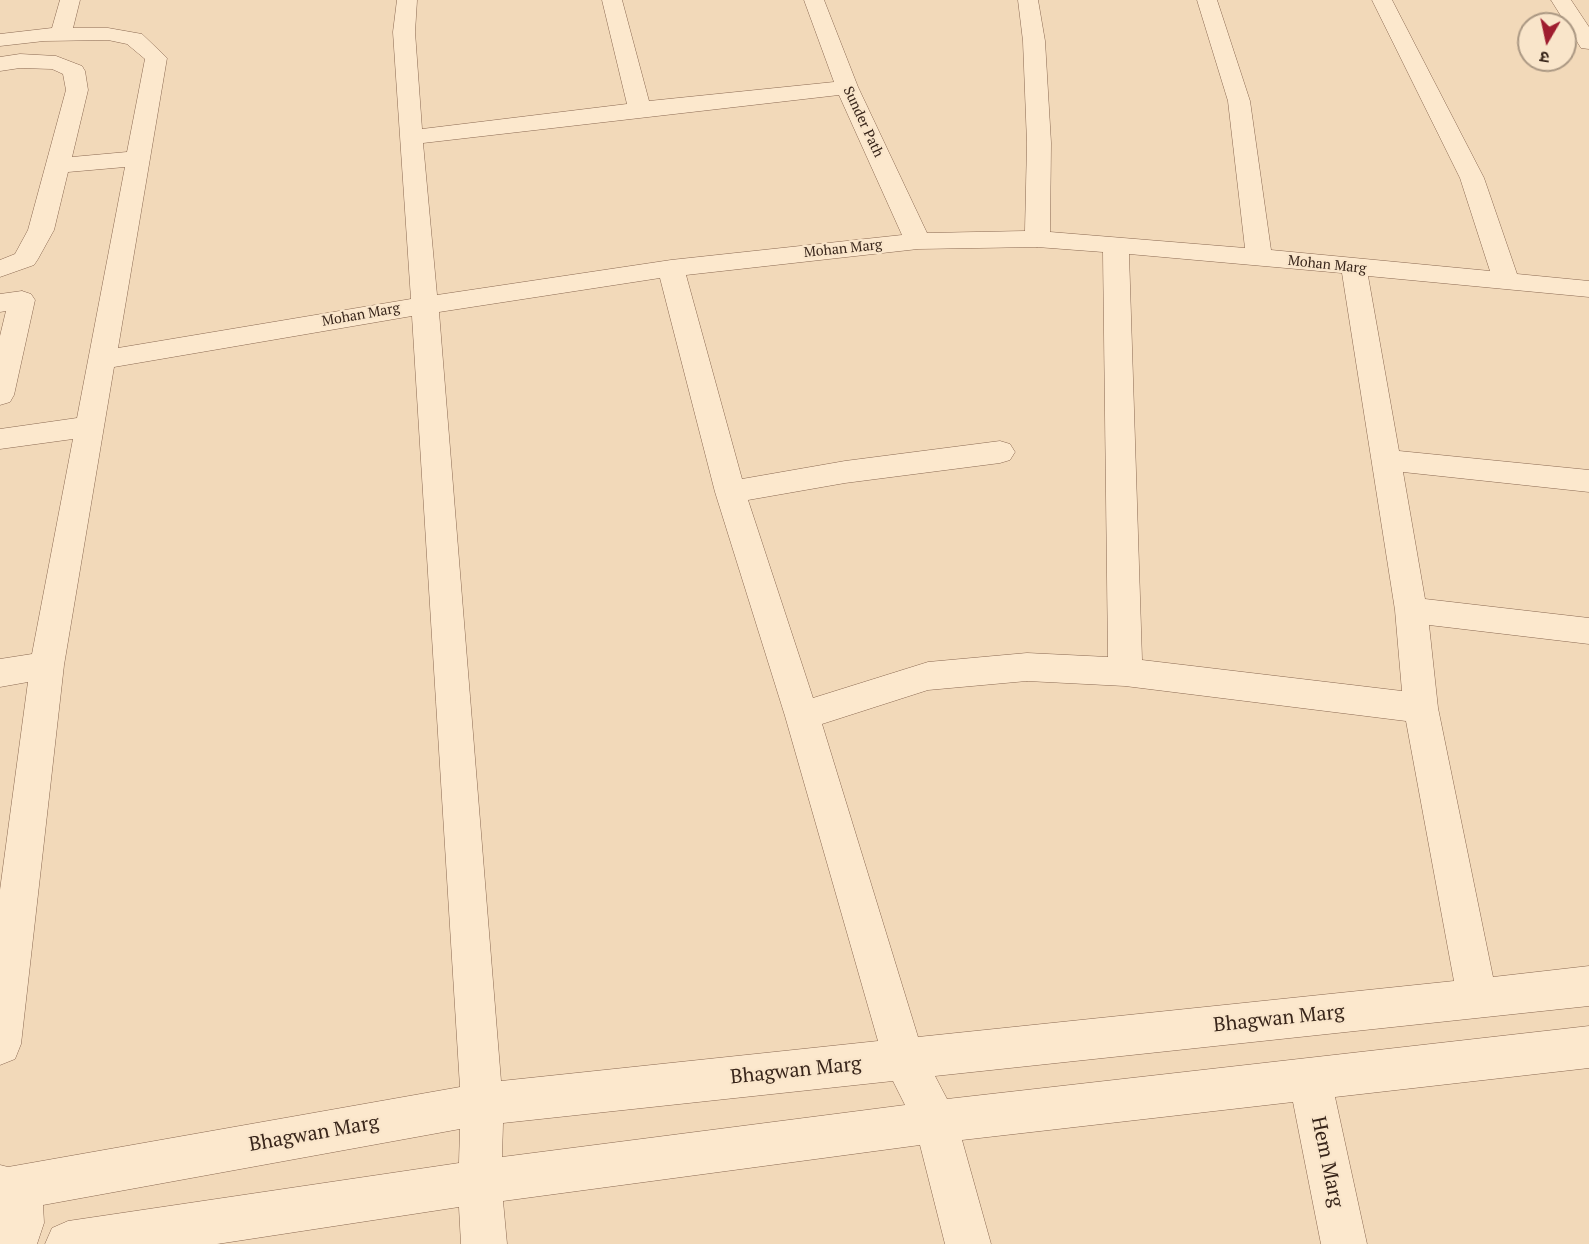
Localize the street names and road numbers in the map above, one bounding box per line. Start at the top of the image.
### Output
street label: Sunder Path [839,84,887,160]
street label: Mohan Marg [803,237,883,261]
street label: Mohan Marg [1287,253,1367,277]
street label: Mohan Marg [321,300,401,330]
street label: Bhagwan Marg [1212,1000,1346,1038]
street label: Bhagwan Marg [729,1052,863,1090]
street label: Bhagwan Marg [247,1111,381,1157]
street label: Hem Marg [1306,1114,1348,1210]

